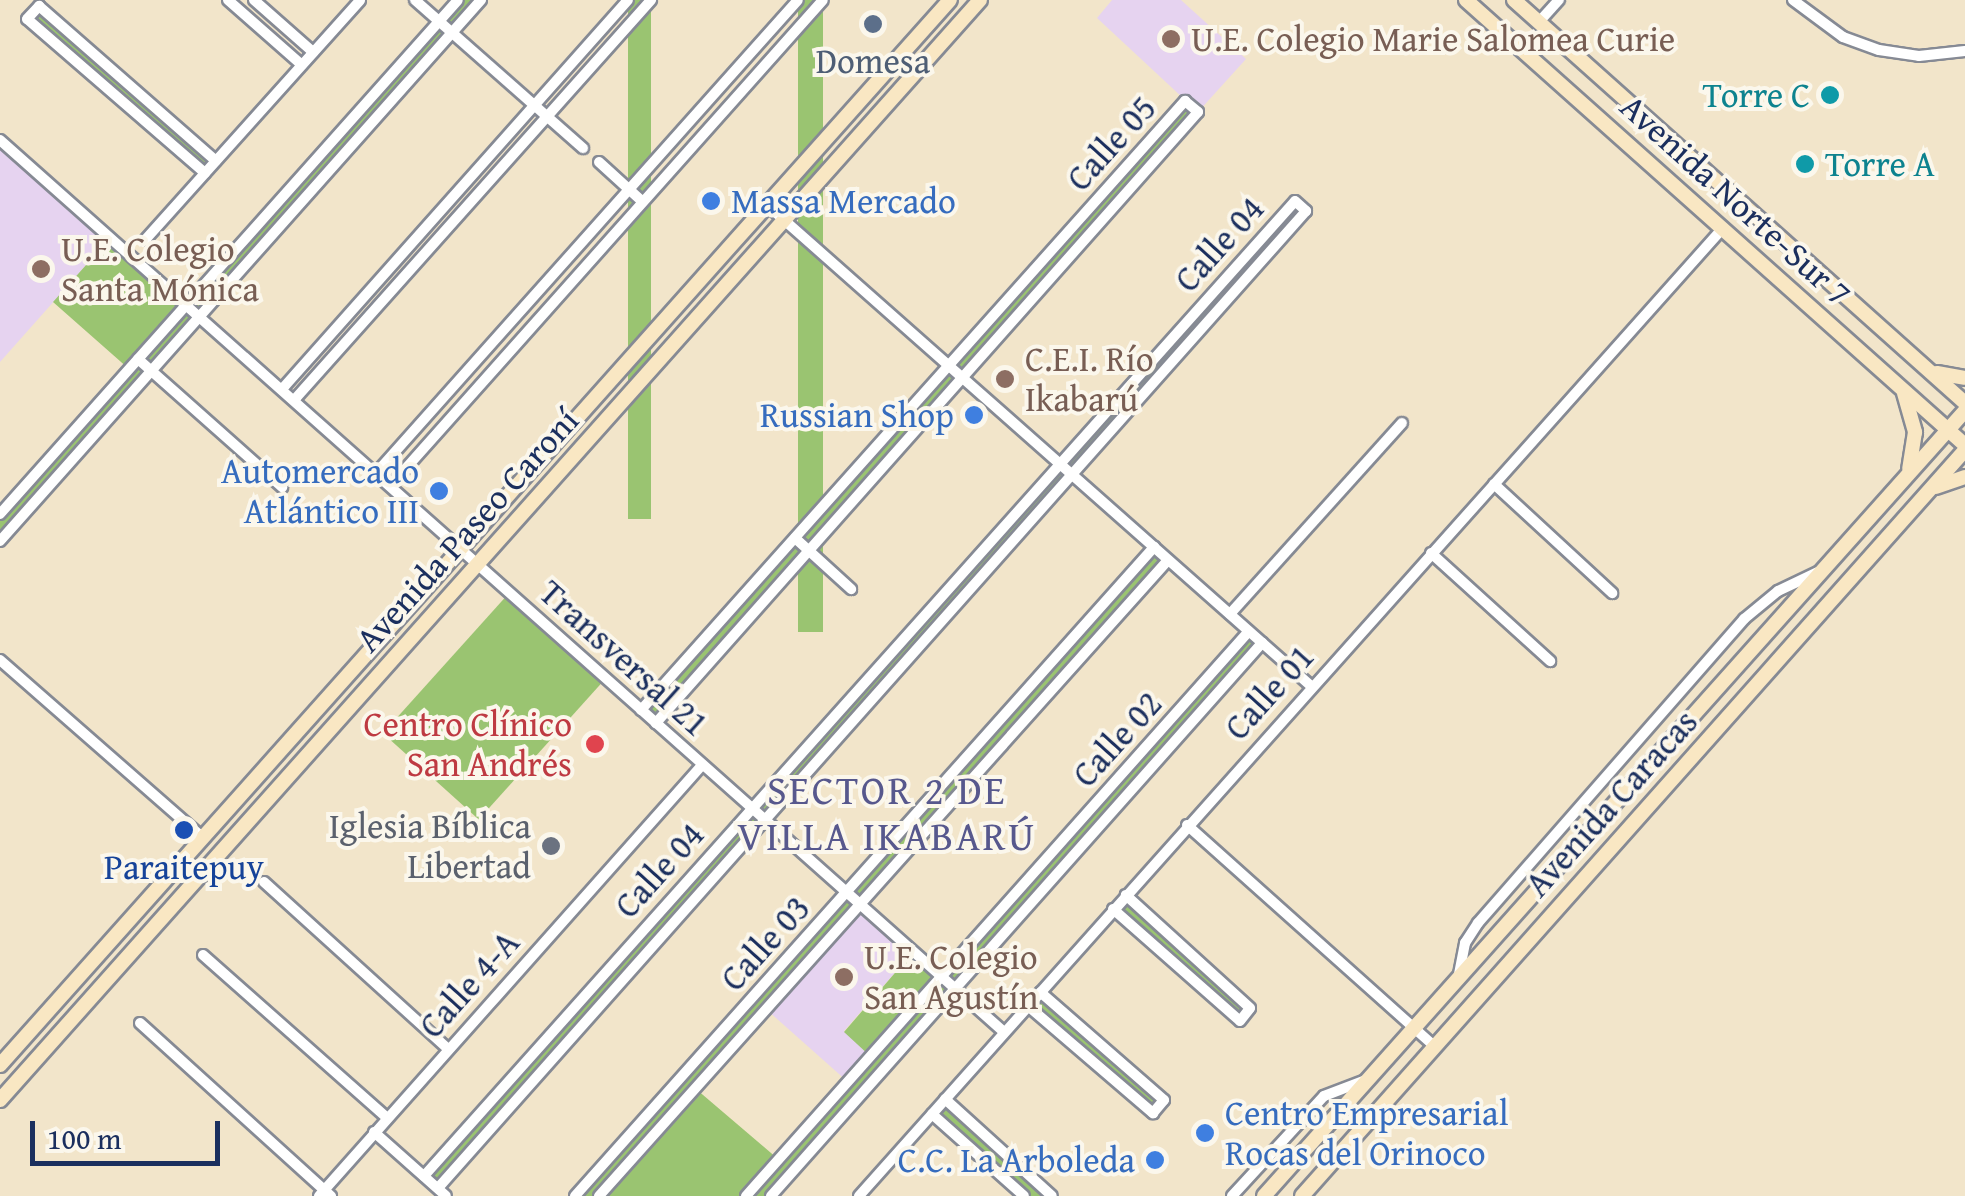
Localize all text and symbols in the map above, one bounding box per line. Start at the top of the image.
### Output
marker: Domesa [862,13,884,35]
place label: U.E. Colegio Marie Salomea Curie [1191,18,1675,60]
marker: U.E. Colegio Marie Salomea Curie [1160,28,1182,50]
place label: Domesa [816,40,930,82]
place label: Torre C [1702,74,1810,116]
marker: Torre C [1819,84,1841,106]
street label: Avenida Norte-Sur 7 [1612,85,1860,315]
street label: Calle 05 [1058,87,1164,199]
place label: Torre A [1825,143,1935,185]
marker: Torre A [1794,153,1816,175]
place label: Massa Mercado [731,180,956,222]
street label: Calle 04 [1166,188,1272,300]
marker: Massa Mercado [700,190,722,212]
place label: U.E. Colegio Santa Mónica [61,228,259,310]
marker: U.E. Colegio Santa Mónica [30,258,52,280]
place label: C.E.I. Río Ikabarú [1025,338,1154,420]
marker: C.E.I. Río Ikabarú [994,368,1016,390]
place label: Russian Shop [760,394,954,436]
street label: Avenida Paseo Caroní [347,400,587,660]
marker: Russian Shop [963,404,985,426]
place label: Automercado Atlántico III [221,450,419,532]
marker: Automercado Atlántico III [428,480,450,502]
street label: Transversal 21 [531,571,717,745]
street label: Calle 01 [1216,636,1322,748]
street label: Calle 02 [1064,683,1170,795]
street label: Avenida Caracas [1516,701,1706,905]
place label: Centro Clínico San Andrés [364,703,572,785]
marker: Centro Clínico San Andrés [582,731,608,757]
district label: SECTOR 2 DE VILLA IKABARÚ [737,766,1037,860]
place label: Iglesia Bíblica Libertad [329,805,531,887]
street label: Calle 04 [606,814,712,926]
marker: Paraitepuy [173,819,195,841]
marker: Iglesia Bíblica Libertad [540,835,562,857]
place label: Paraitepuy [104,846,264,888]
street label: Calle 03 [712,887,818,999]
street label: Calle 4-A [410,922,528,1046]
place label: U.E. Colegio San Agustín [864,936,1038,1018]
marker: U.E. Colegio San Agustín [833,966,855,988]
place label: Centro Empresarial Rocas del Orinoco [1225,1092,1508,1174]
scale bar [35,1101,225,1163]
text: 100 m [47,1116,121,1160]
marker: Centro Empresarial Rocas del Orinoco [1194,1122,1216,1144]
place label: C.C. La Arboleda [898,1139,1135,1181]
marker: C.C. La Arboleda [1144,1149,1166,1171]

